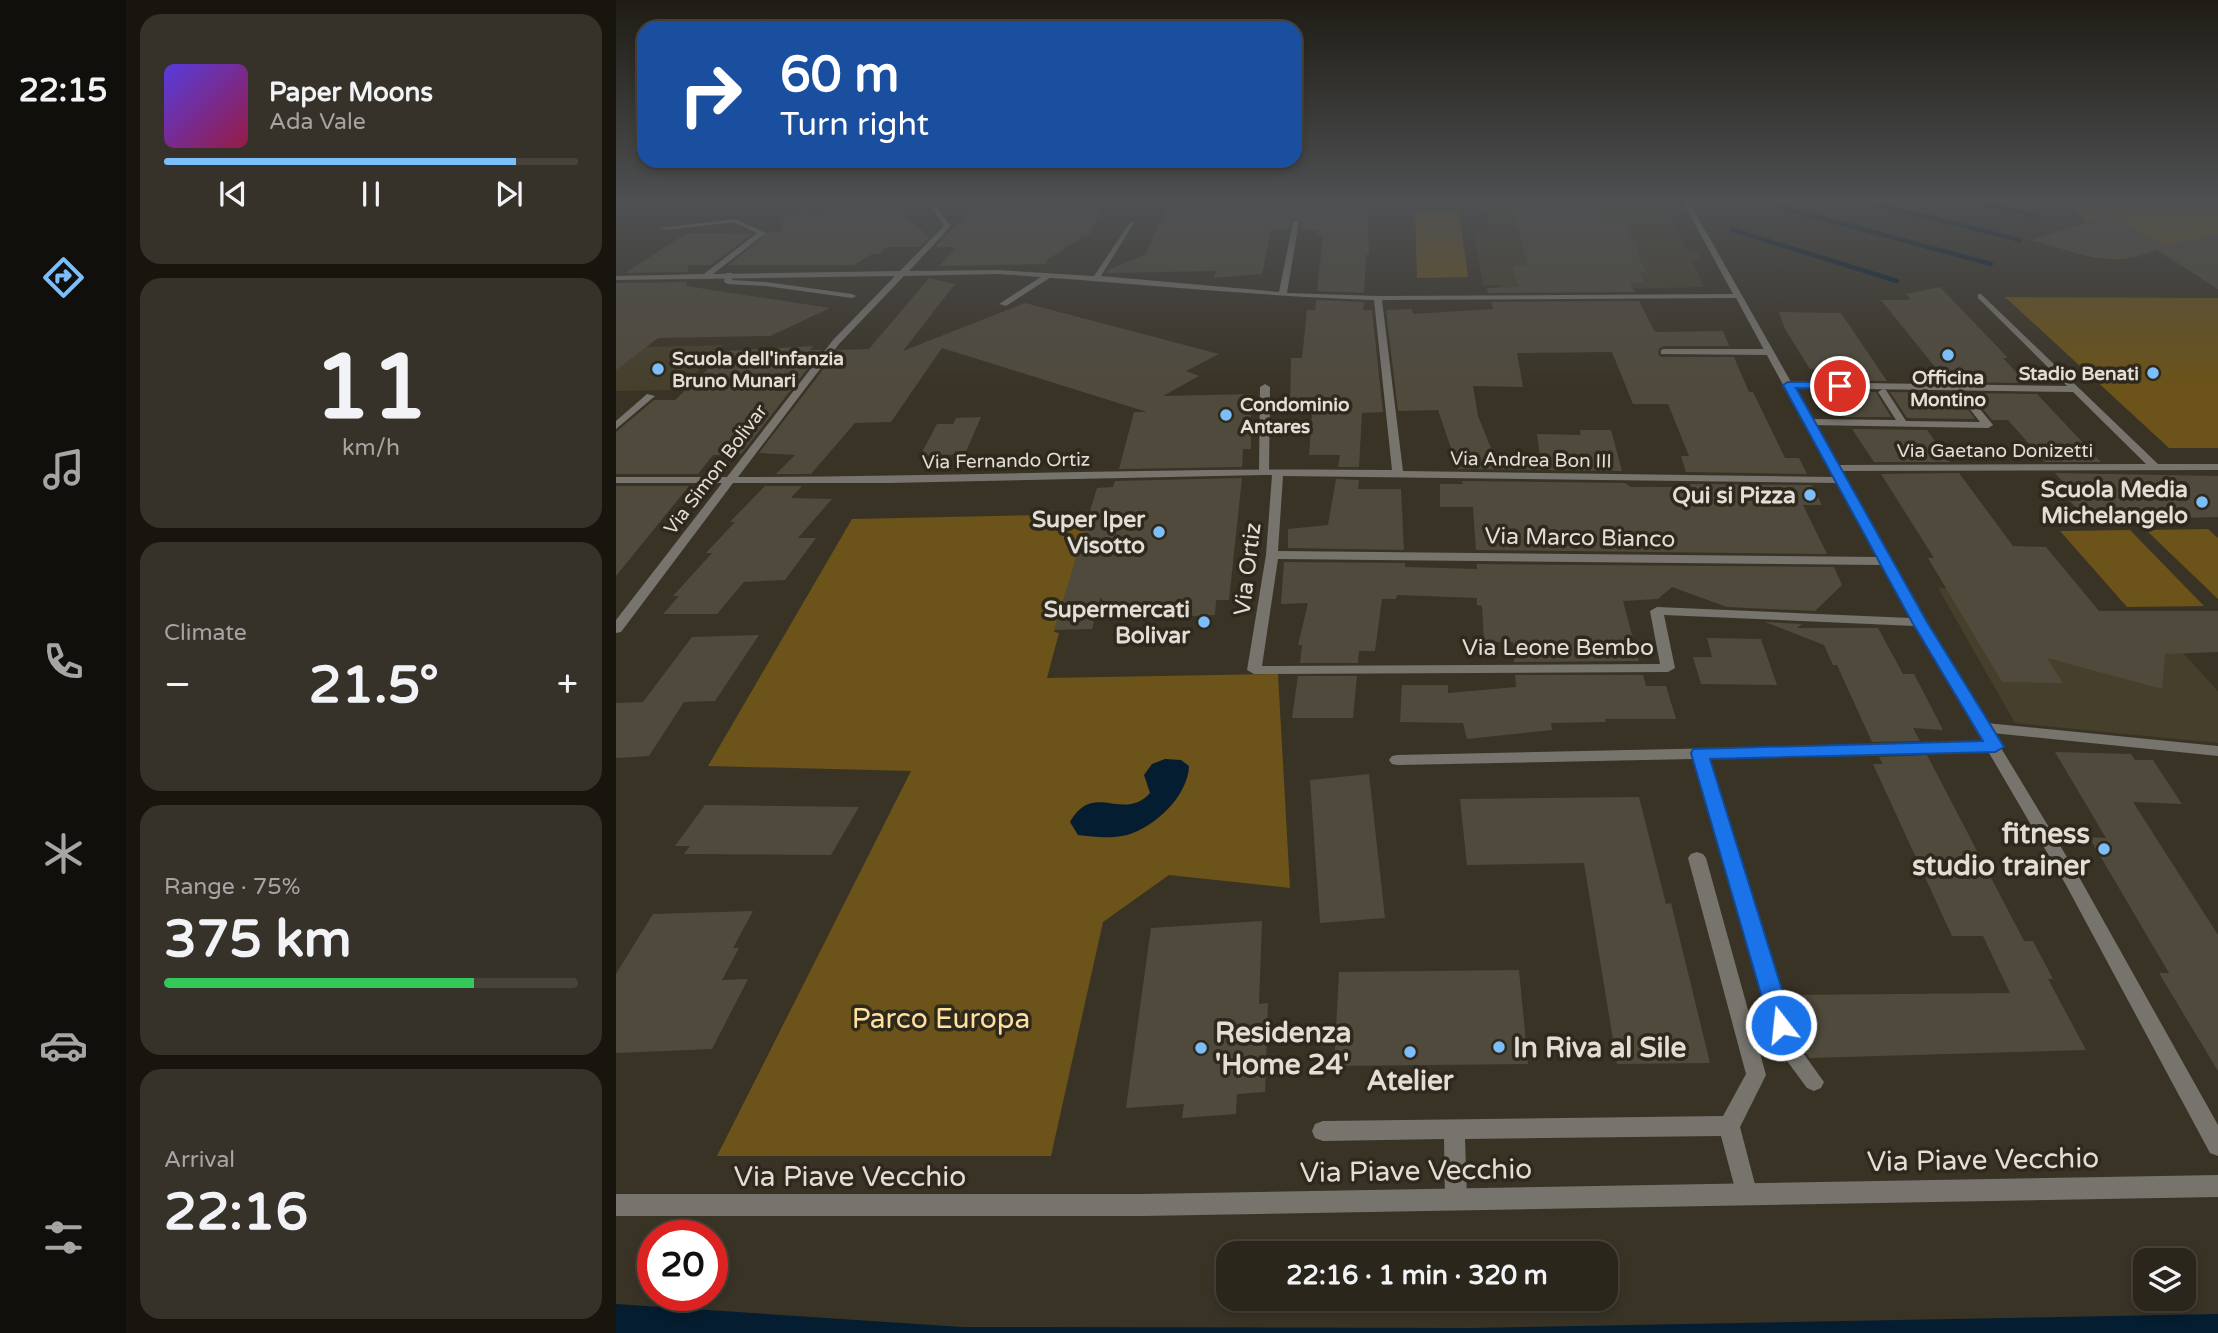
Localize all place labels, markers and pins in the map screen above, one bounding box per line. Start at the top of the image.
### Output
marker: Officina Montino [1940,347,1956,363]
place label: Scuola dell'infanzia Bruno Munari [672,348,844,392]
pin [1810,356,1870,416]
marker: Scuola dell'infanzia Bruno Munari [650,361,666,377]
place label: Stadio Benati [2019,363,2139,385]
marker: Stadio Benati [2145,365,2161,381]
place label: Officina Montino [1910,367,1986,411]
place label: Condominio Antares [1240,394,1350,438]
marker: Condominio Antares [1218,407,1234,423]
place label: Scuola Media Michelangelo [2041,476,2188,530]
place label: Qui si Pizza [1672,482,1796,510]
marker: Qui si Pizza [1802,487,1818,503]
marker: Scuola Media Michelangelo [2194,494,2210,510]
place label: Super Iper Visotto [1032,506,1146,560]
marker: Super Iper Visotto [1151,524,1167,540]
place label: Supermercati Bolivar [1044,596,1191,650]
marker: Supermercati Bolivar [1196,614,1212,630]
place label: fitness studio trainer [1912,817,2091,883]
marker: fitness studio trainer [2096,841,2112,857]
place label: Residenza 'Home 24' [1215,1016,1351,1082]
place label: In Riva al Sile [1513,1031,1687,1065]
marker: In Riva al Sile [1491,1039,1507,1055]
marker: Residenza 'Home 24' [1193,1040,1209,1056]
marker: Atelier [1402,1044,1418,1060]
place label: Atelier [1366,1064,1455,1098]

